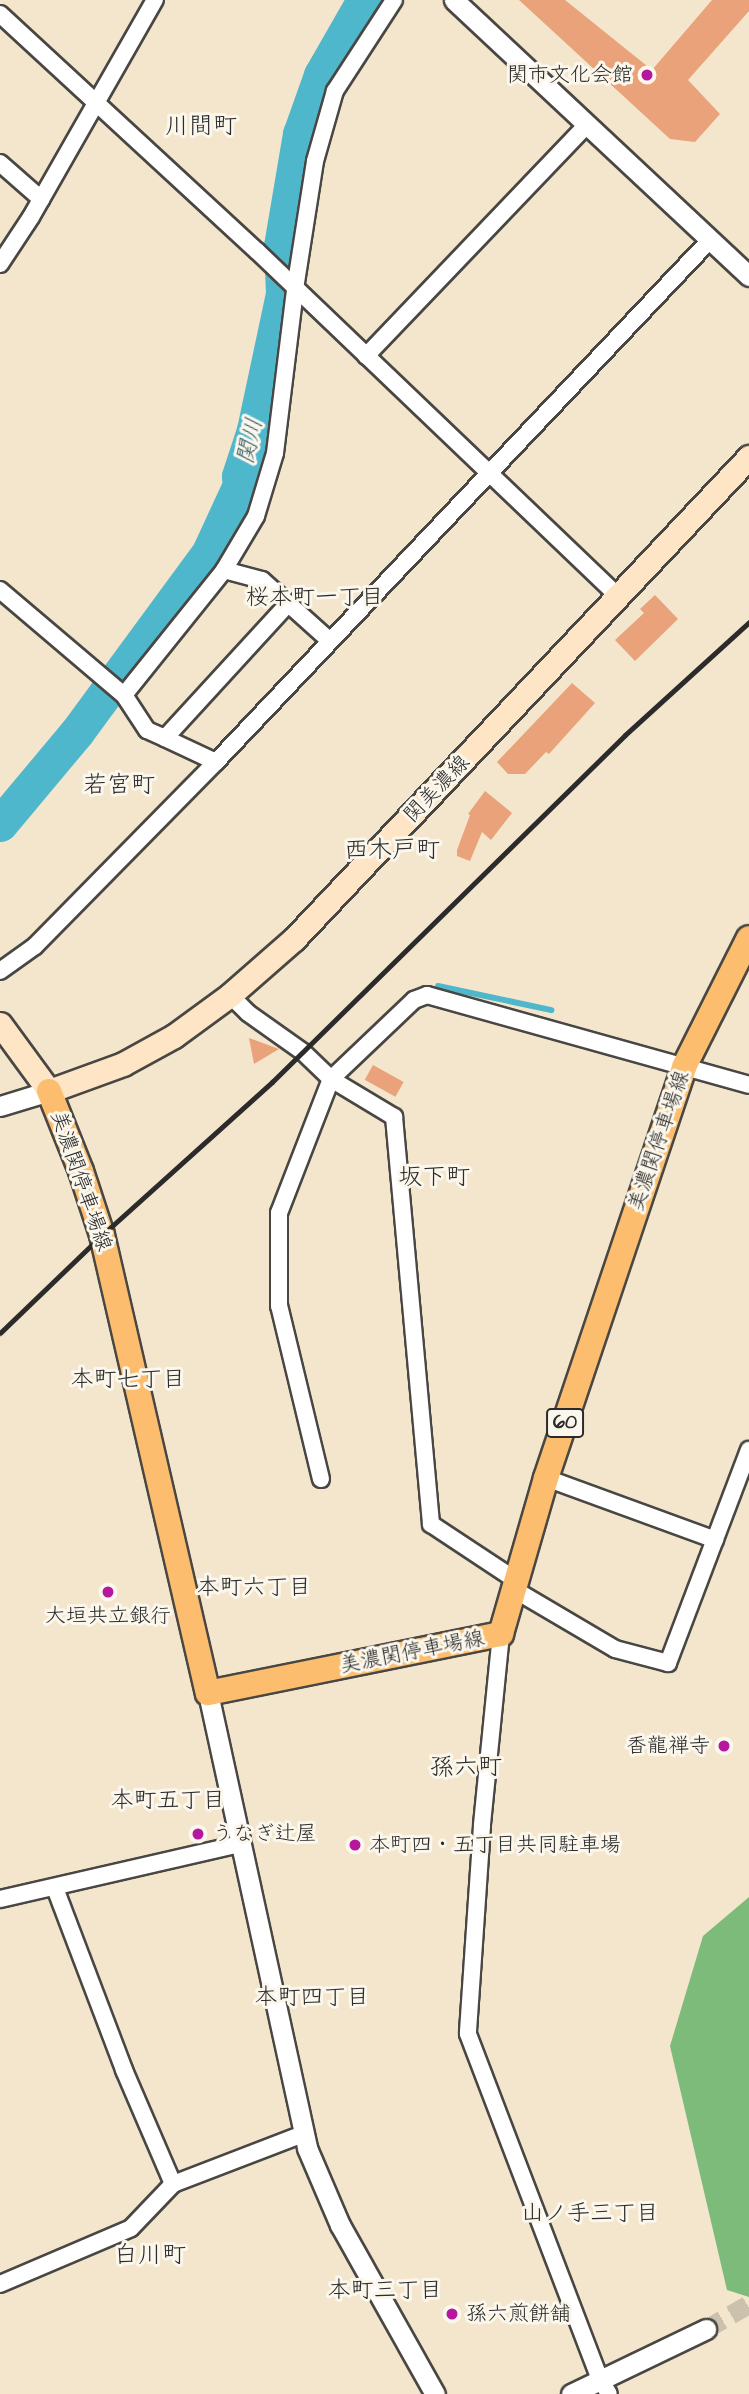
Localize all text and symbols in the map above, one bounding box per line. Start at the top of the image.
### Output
place label: 関市文化会館 [507,62,633,88]
marker: 関市文化会館 [639,67,655,83]
district label: 川間町 [165,113,237,141]
water label: 関川 [231,415,269,467]
district label: 桜本町一丁目 [246,583,384,611]
street label: 関美濃線 [399,750,475,828]
district label: 若宮町 [83,772,155,800]
district label: 西木戸町 [344,837,440,865]
street label: 美濃関停車場線 [623,1067,695,1215]
street label: 美濃関停車場線 [45,1107,117,1255]
district label: 坂下町 [398,1164,470,1192]
district label: 本町七丁目 [71,1365,185,1393]
road number: 60 [546,1408,584,1438]
district label: 本町六丁目 [197,1573,311,1601]
marker: 大垣共立銀行 [100,1584,116,1600]
place label: 大垣共立銀行 [45,1603,171,1629]
street label: 美濃関停車場線 [337,1626,487,1678]
place label: 香龍禅寺 [626,1733,710,1759]
marker: 香龍禅寺 [716,1738,732,1754]
district label: 孫六町 [430,1754,502,1782]
district label: 本町五丁目 [111,1786,225,1814]
place label: うなぎ辻屋 [212,1821,317,1847]
marker: うなぎ辻屋 [190,1826,206,1842]
place label: 本町四・五丁目共同駐車場 [369,1832,621,1858]
marker: 本町四・五丁目共同駐車場 [347,1837,363,1853]
district label: 本町四丁目 [255,1983,369,2011]
district label: 山ノ手三丁目 [521,2199,659,2227]
district label: 白川町 [114,2242,186,2270]
district label: 本町三丁目 [328,2276,442,2304]
place label: 孫六煎餅舗 [466,2301,571,2327]
marker: 孫六煎餅舗 [444,2306,460,2322]

